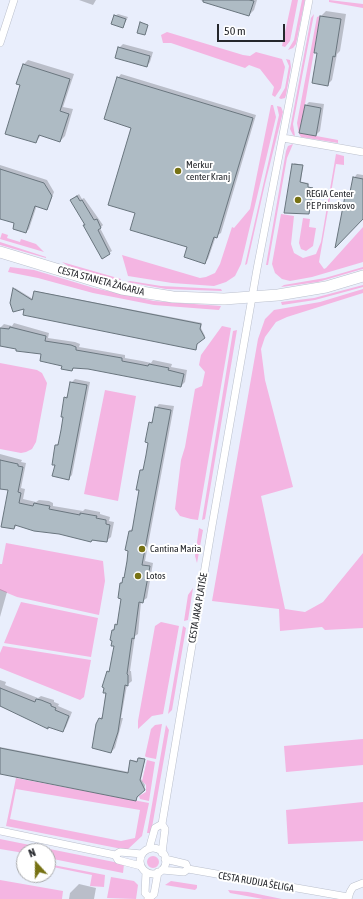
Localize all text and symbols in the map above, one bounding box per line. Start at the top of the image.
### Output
scale bar [219,16,287,42]
text: 50 m [224,24,246,38]
place label: Merkur center Kranj [186,159,230,182]
marker: Merkur center Kranj [173,166,183,176]
place label: REGIA Center PE Primskovo [306,188,355,212]
marker: REGIA Center PE Primskovo [293,195,303,205]
street label: CESTA STANETA ŽAGARJA [56,264,146,298]
place label: Cantina Maria [150,543,201,555]
marker: Cantina Maria [137,544,147,554]
place label: Lotos [146,570,166,582]
marker: Lotos [133,571,143,581]
street label: CESTA JAKA PLATIŠE [186,572,210,644]
north arrow [16,843,56,883]
text: N [27,846,37,859]
street label: CESTA RUDIJA ŠELIGA [217,869,295,895]

